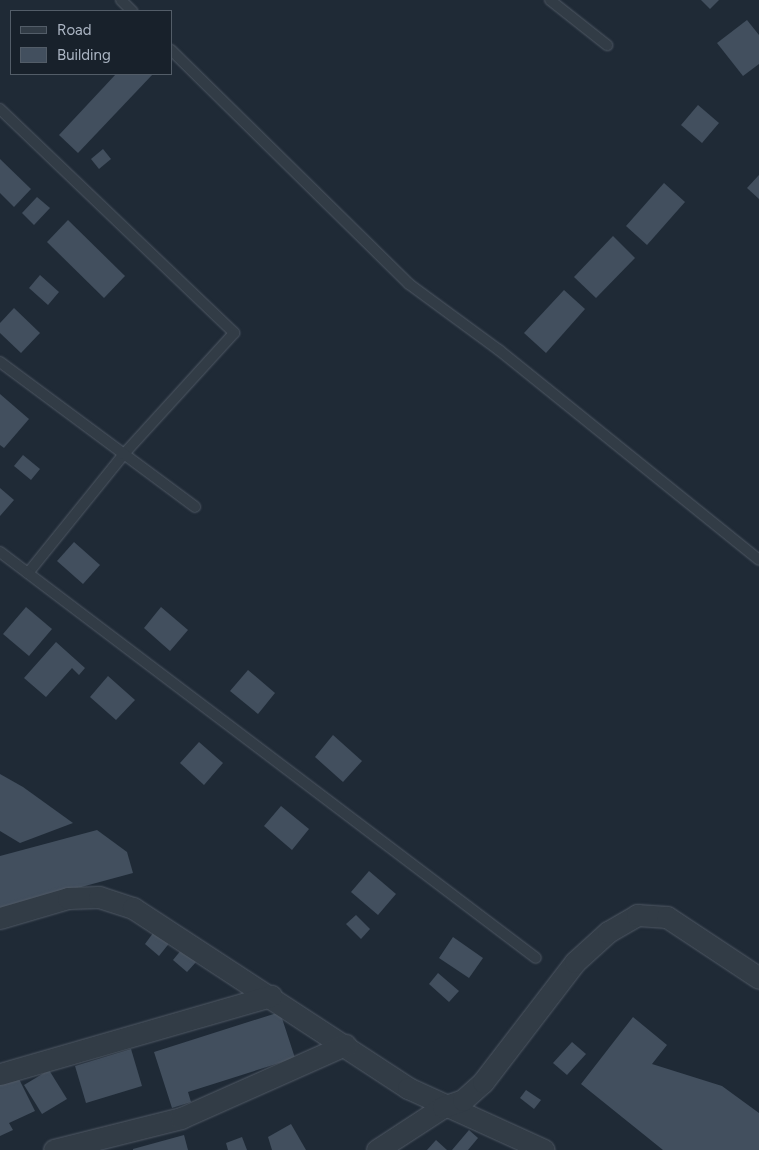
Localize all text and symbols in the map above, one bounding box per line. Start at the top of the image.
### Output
legend [10,10,172,75]
text: Road [57,21,92,39]
text: Building [57,46,111,64]

